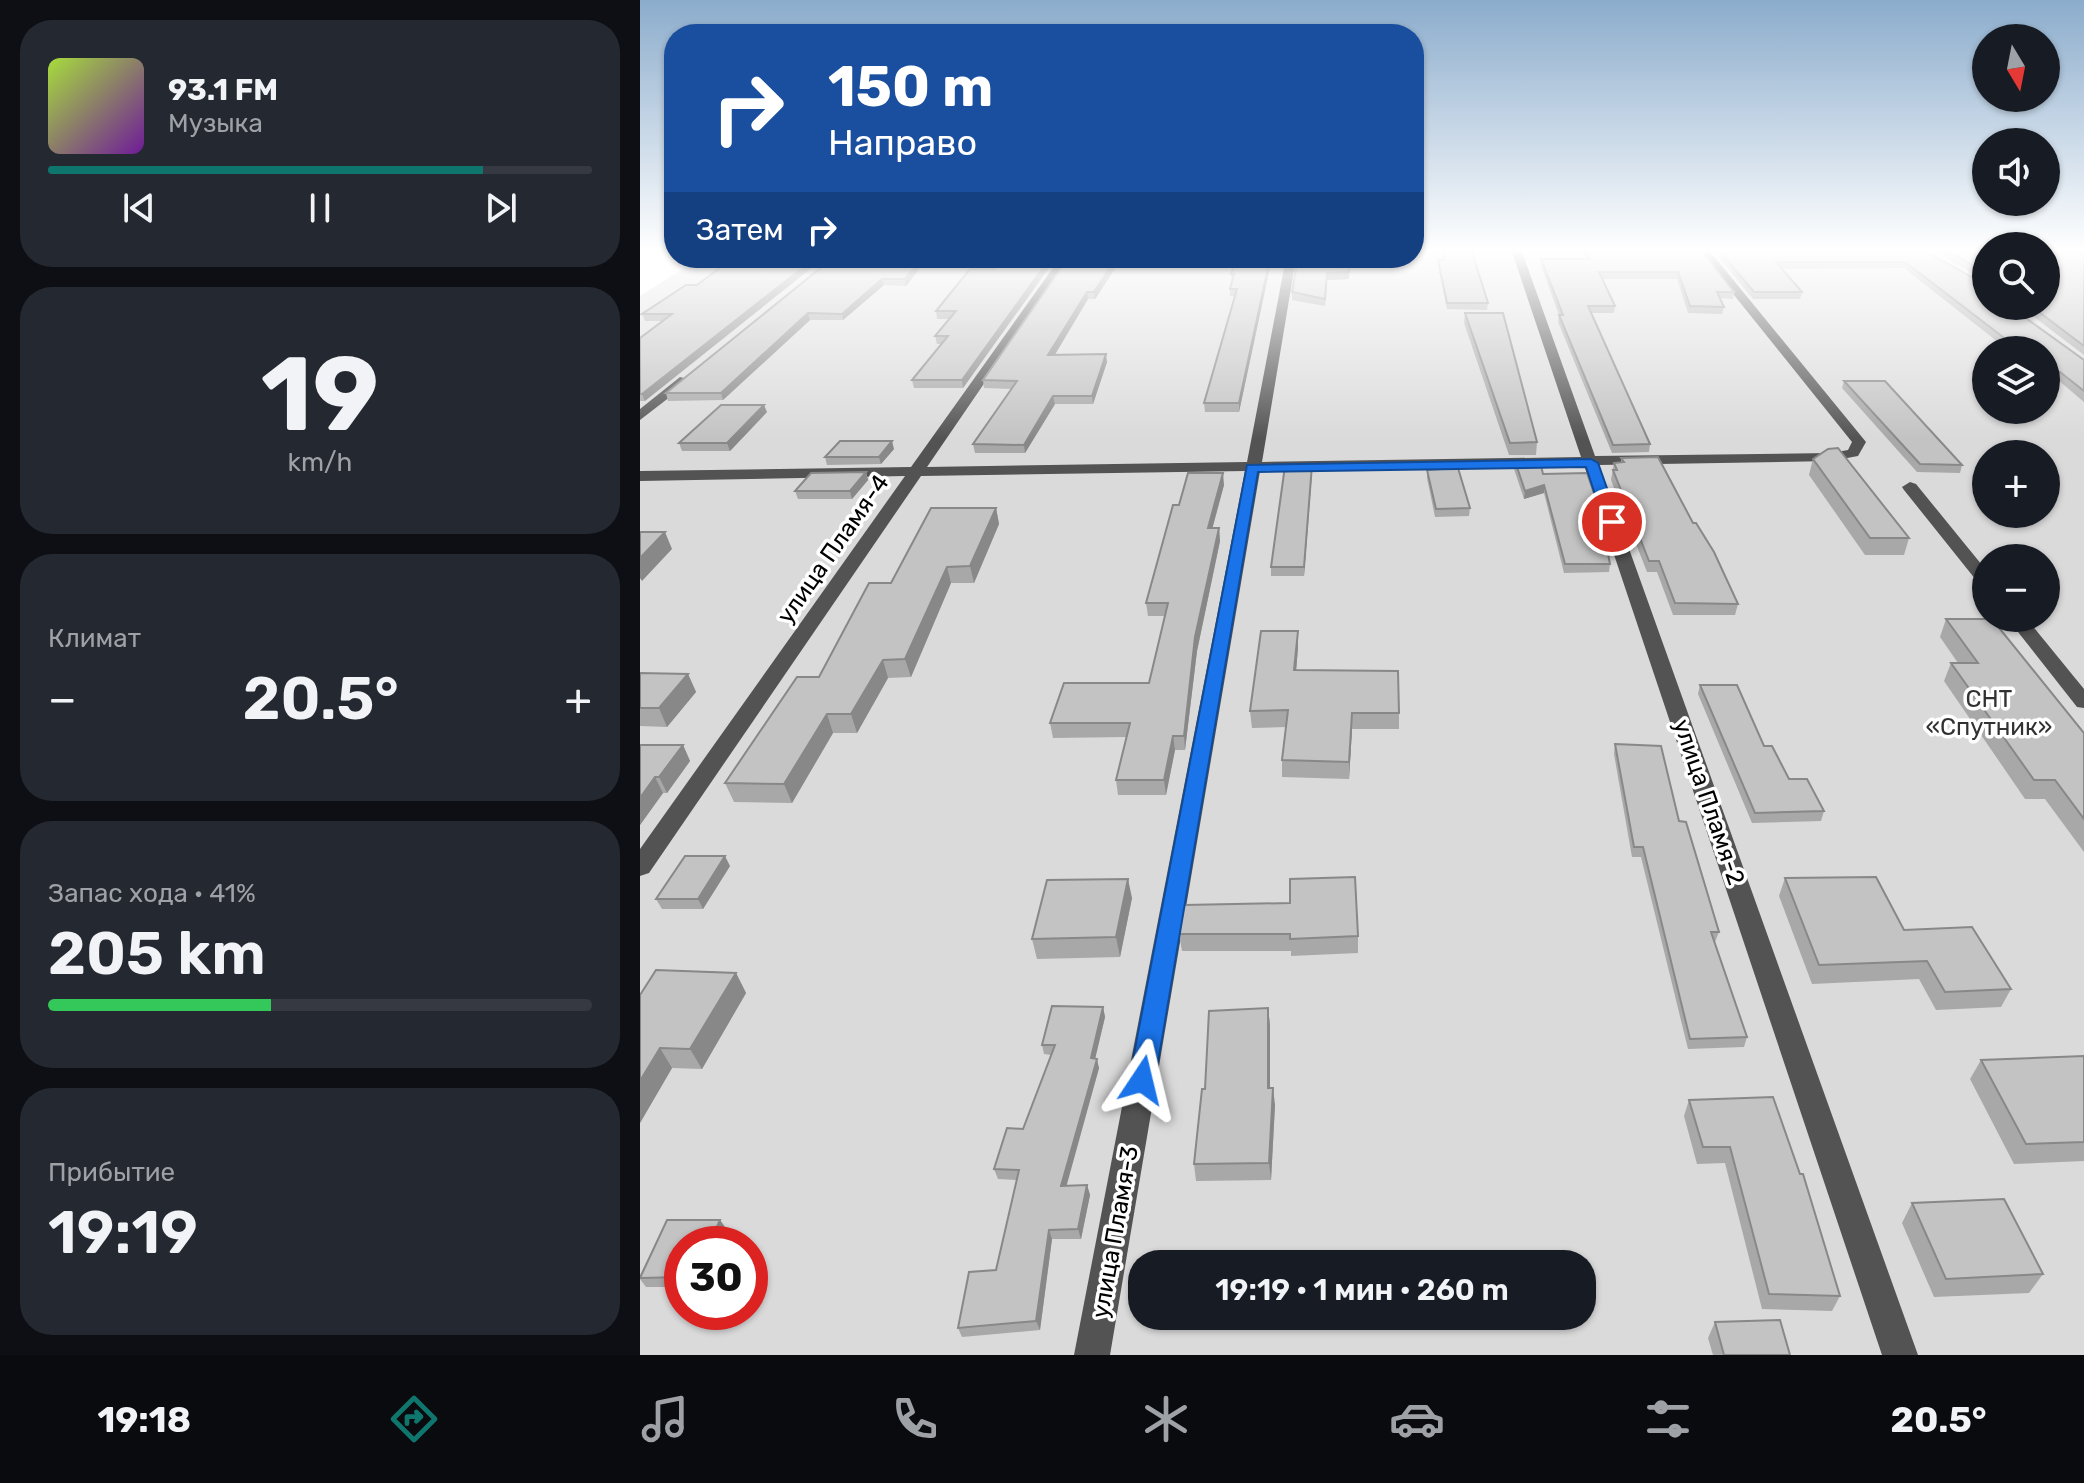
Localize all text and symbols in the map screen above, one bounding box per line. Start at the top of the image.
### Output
north arrow [1972,24,2060,112]
map controls [1972,24,2060,632]
text: 150 m [828,54,993,120]
icon: right [696,56,800,160]
text: 93.1 FM [168,72,278,108]
text: Музыка [168,108,263,139]
text: Направо [828,121,977,164]
button: sound [1972,128,2060,216]
icon: previous [117,186,161,230]
icon: pause [298,186,342,230]
icon: next [479,186,523,230]
icon: right [800,208,844,252]
text: Затем [696,212,784,248]
button: search [1972,232,2060,320]
text: 19 [261,333,379,456]
button: layers [1972,336,2060,424]
button: + [1972,440,2060,528]
text: km/h [288,447,352,478]
street label: улица Пламя-4 [771,469,895,629]
pin [1578,488,1646,556]
icon: arrive [1590,500,1634,544]
button: − [1972,544,2060,632]
text: Климат [48,623,141,654]
text: 20.5° [242,663,399,734]
text: − [48,673,77,725]
text: + [565,673,592,725]
park label: СНТ «Спутник» [1926,685,2052,741]
street label: улица Пламя-2 [1668,715,1750,889]
text: Запас хода · 41% [48,878,256,909]
text: 205 km [48,918,266,989]
position arrow [1100,1038,1184,1122]
street label: улица Пламя-3 [1086,1144,1144,1320]
text: Прибытие [48,1157,175,1188]
text: 19:19 [48,1197,198,1268]
speed limit sign: 30 [664,1226,768,1330]
text: 19:19 · 1 мин · 260 m [1215,1272,1509,1308]
icon: directions [386,1391,442,1447]
icon: music [637,1391,693,1447]
icon: phone [887,1391,943,1447]
icon: climate [1138,1391,1194,1447]
icon: car [1389,1391,1445,1447]
icon: filters [1640,1391,1696,1447]
text: 19:18 [97,1398,191,1441]
text: 20.5° [1891,1398,1987,1441]

